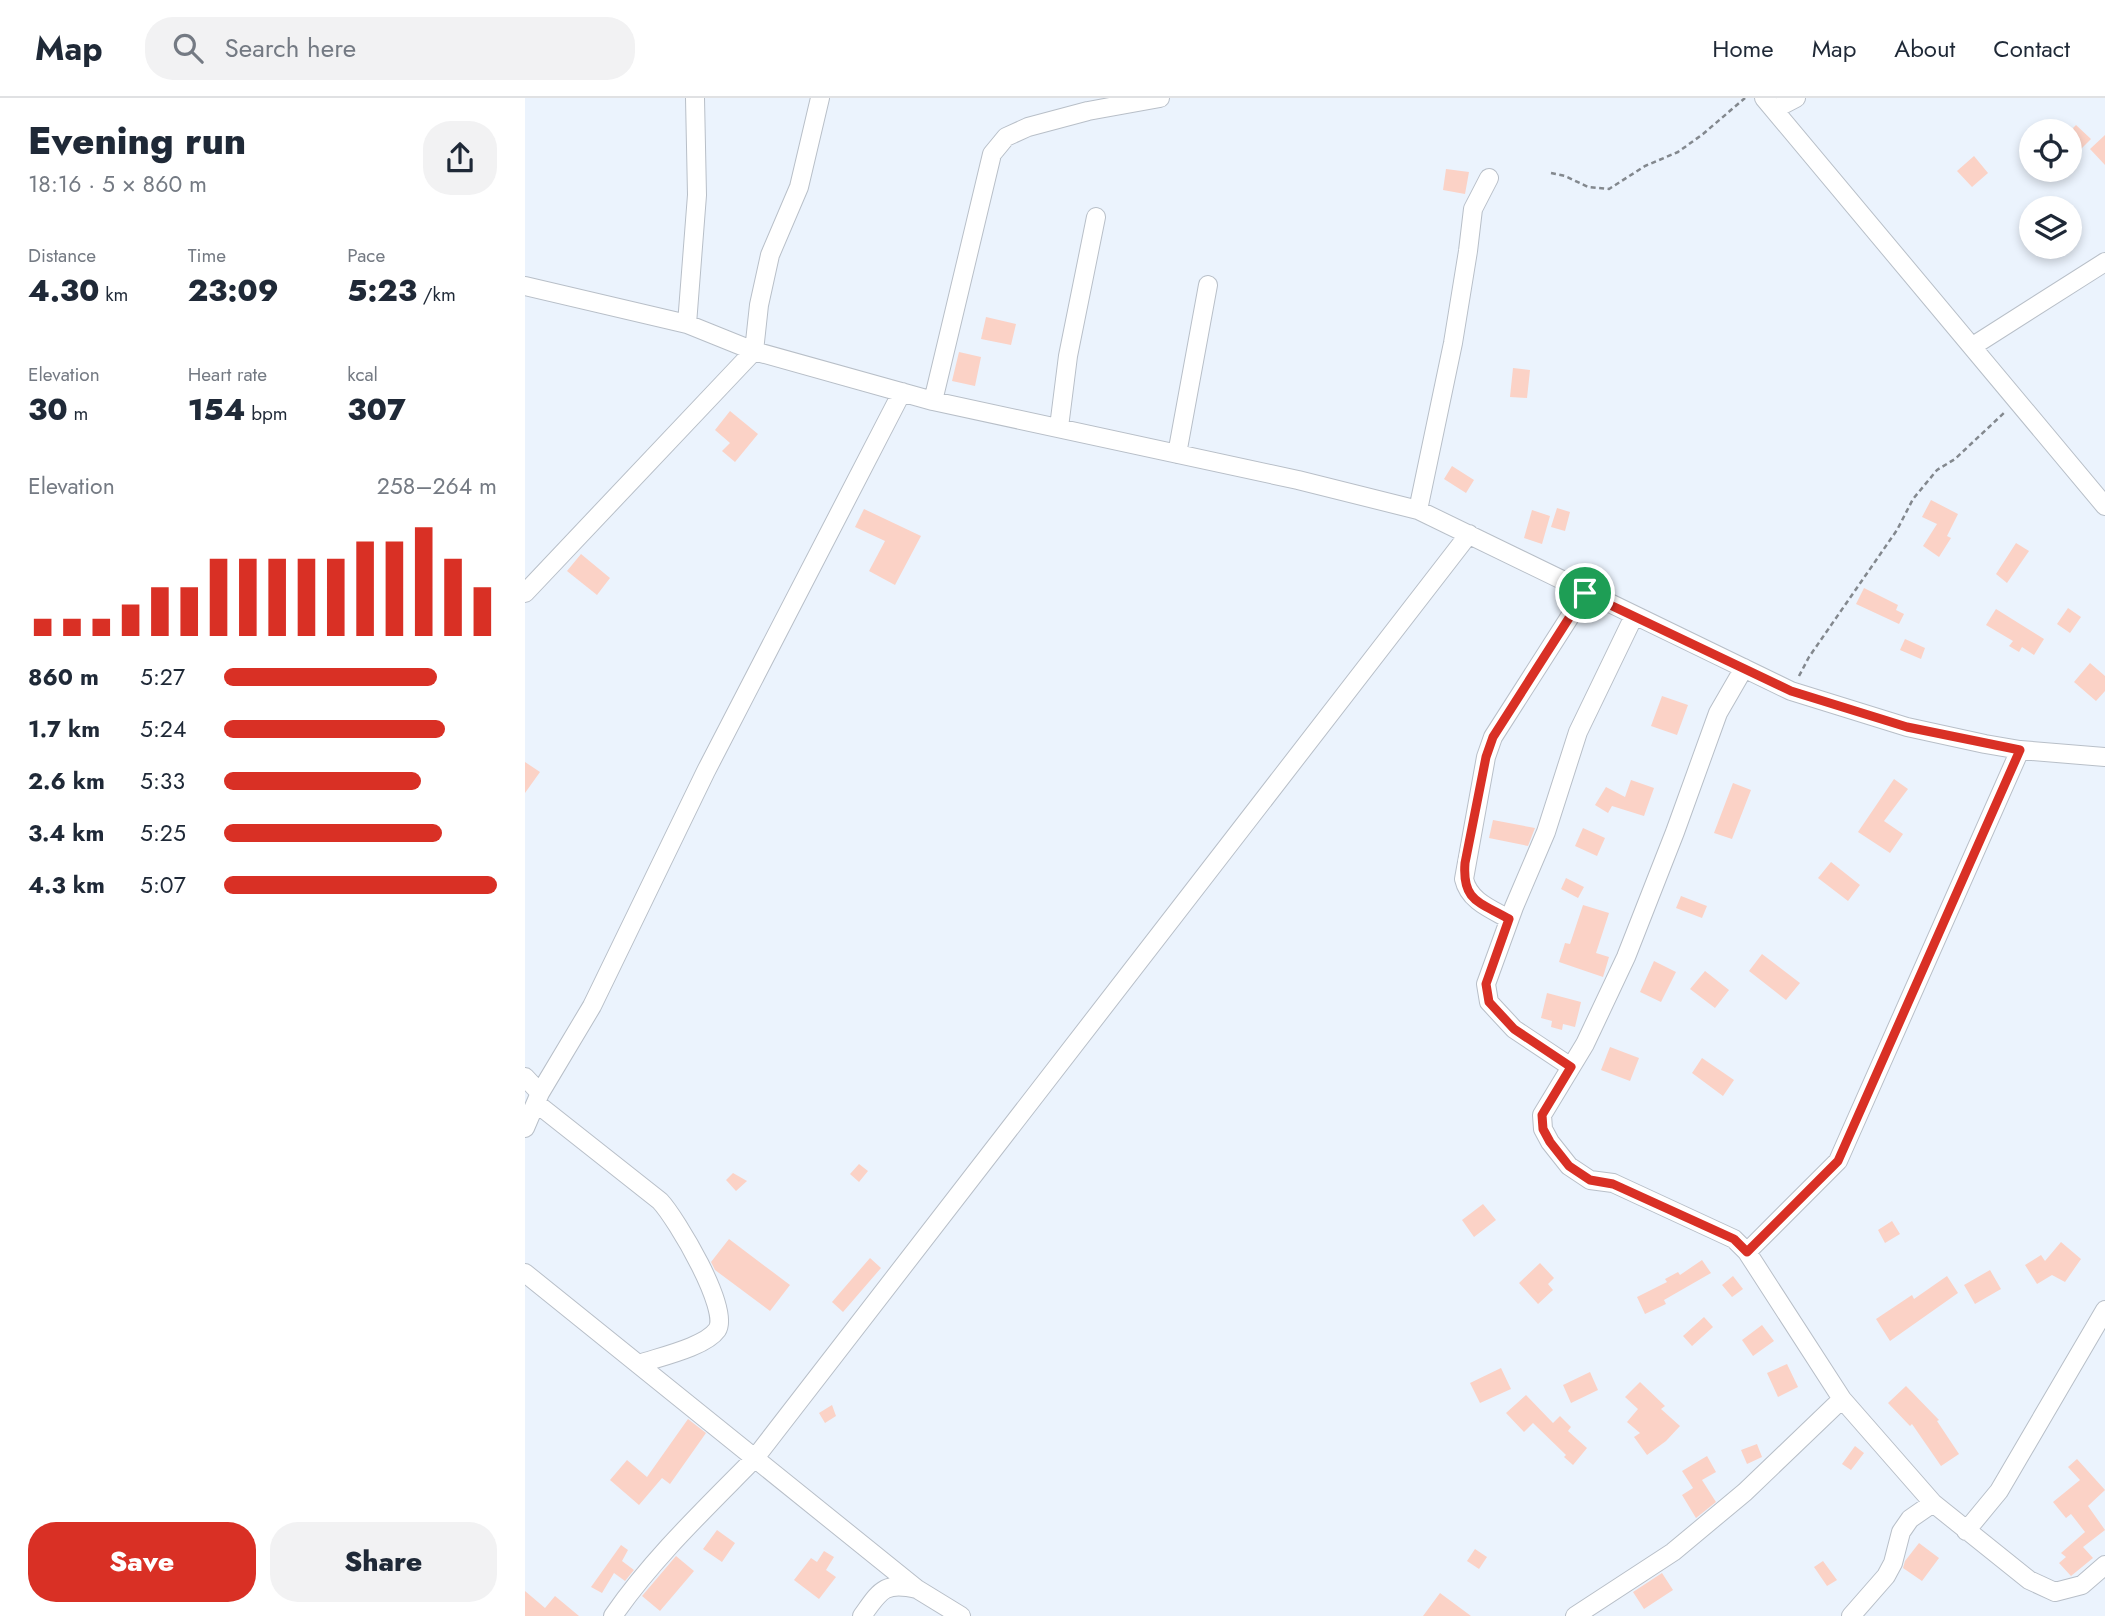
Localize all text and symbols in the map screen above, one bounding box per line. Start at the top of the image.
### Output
search box [145,17,635,80]
text: Map [35,25,103,72]
icon: search [169,29,207,67]
text: Search here [225,29,356,67]
text: Home [1712,31,1774,66]
text: Map [1812,31,1856,66]
text: About [1894,31,1955,66]
text: Contact [1993,31,2070,66]
text: Evening run [28,113,246,168]
map controls [2019,119,2082,259]
button: locate [2019,119,2082,182]
button: share [423,121,497,195]
text: 18:16 · 5 × 860 m [28,167,207,201]
button: layers [2019,196,2082,259]
text: Distance [28,242,96,269]
text: Time [188,242,226,269]
text: Pace [347,242,385,269]
text: 4.30 [28,269,100,312]
text: 23:09 [188,269,279,312]
text: 5:23 [347,269,417,312]
text: km [100,281,128,308]
text: /km [417,281,456,308]
text: Elevation [28,361,100,388]
text: Heart rate [188,361,267,388]
text: kcal [347,361,378,388]
text: 30 [28,388,68,431]
text: 154 [188,388,246,431]
text: 307 [347,388,406,431]
text: m [68,400,88,427]
text: bpm [246,400,288,427]
text: Elevation [28,469,115,503]
text: 258–264 m [377,469,497,503]
pin [1555,563,1615,623]
icon: arrive [1566,574,1604,612]
text: 860 m [28,660,99,694]
text: 5:27 [140,660,185,694]
text: 1.7 km [28,712,100,746]
text: 5:24 [140,712,186,746]
text: 2.6 km [28,764,105,798]
text: 5:33 [140,764,185,798]
text: 3.4 km [28,816,104,850]
text: 5:25 [140,816,186,850]
text: 4.3 km [28,868,105,902]
text: 5:07 [140,868,186,902]
button: Save [28,1522,256,1602]
button: Share [270,1522,497,1602]

